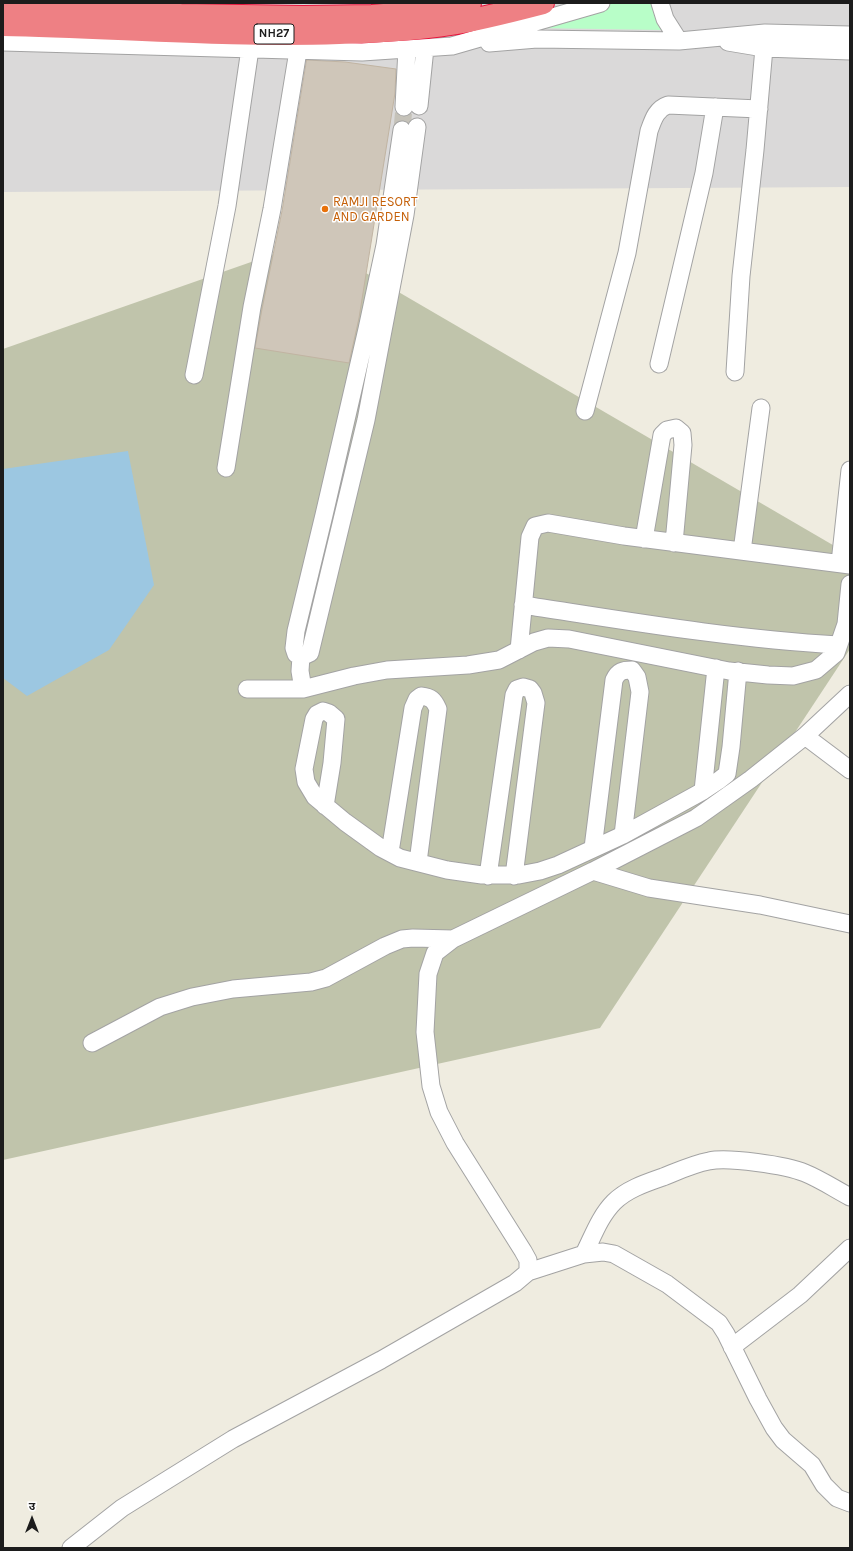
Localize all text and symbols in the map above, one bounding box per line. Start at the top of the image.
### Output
road number: NH27 [254,24,294,44]
place label: RAMJI RESORT AND GARDEN [333,194,417,225]
marker: RAMJI RESORT AND GARDEN [320,204,330,214]
north arrow [12,1499,52,1539]
text: उ [29,1500,35,1513]

